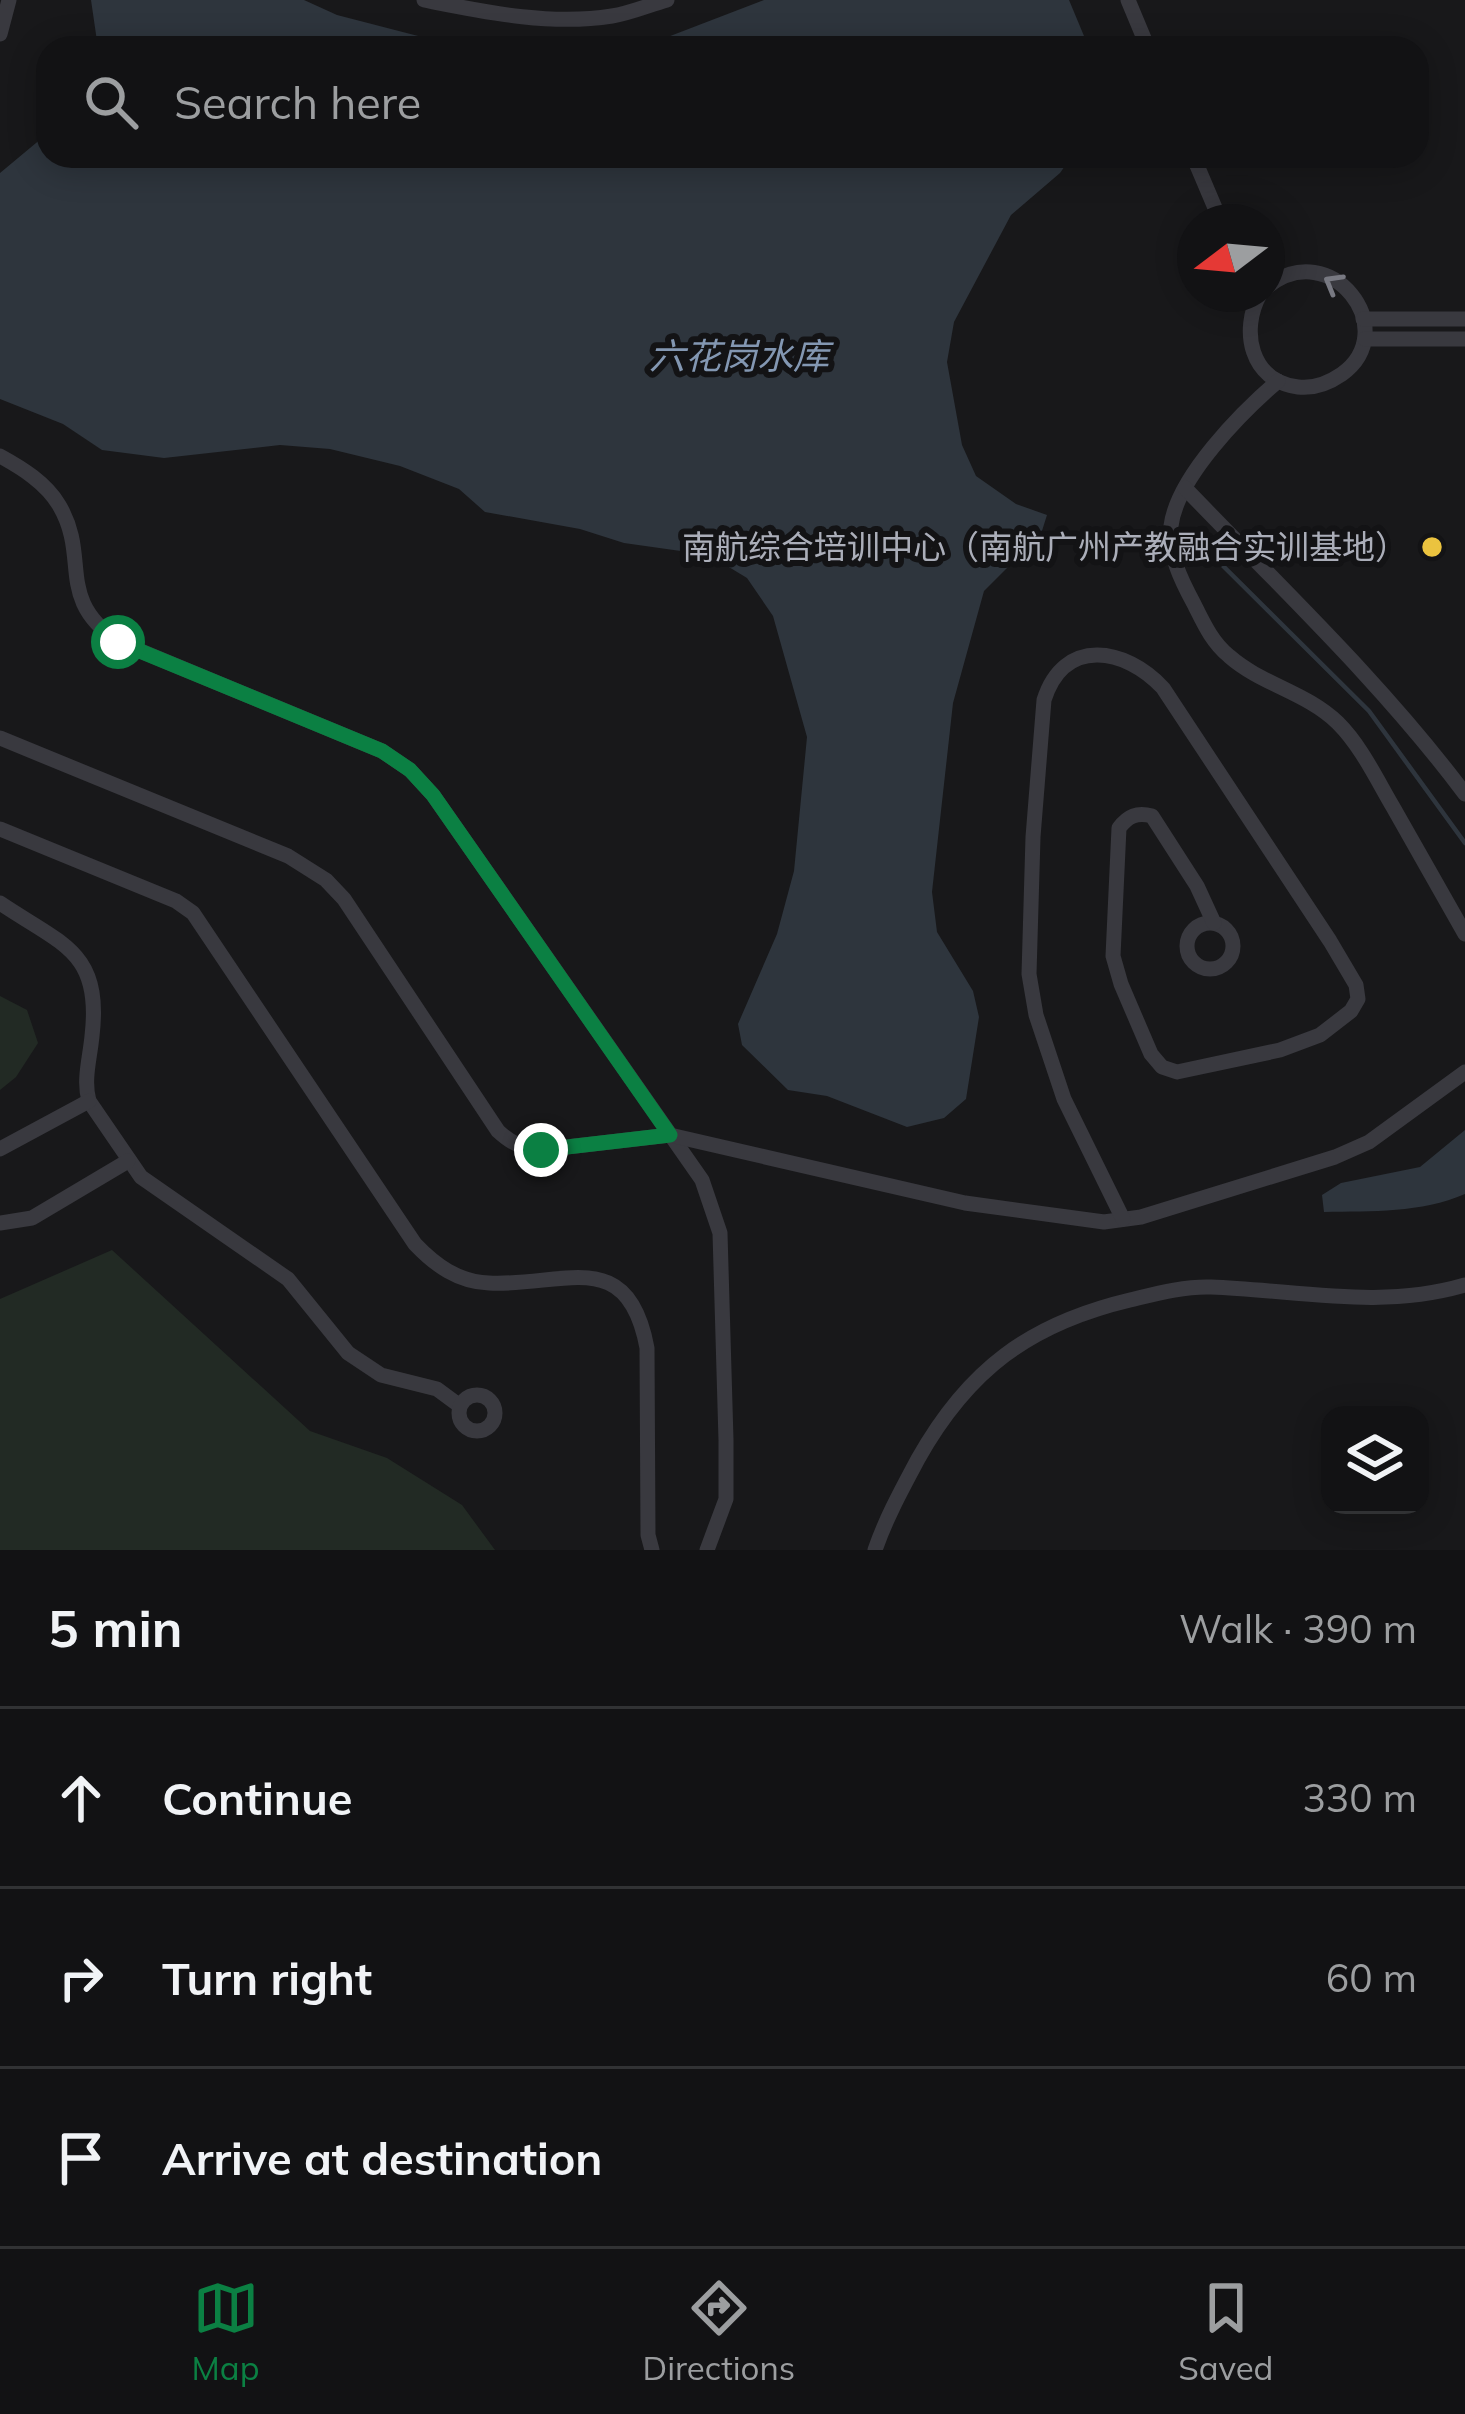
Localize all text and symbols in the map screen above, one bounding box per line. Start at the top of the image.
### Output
search box [36,36,1429,168]
icon: search [78,69,144,135]
text: Search here [174,74,421,130]
north arrow [1177,204,1285,312]
one-way arrow [1325,274,1346,297]
water label: 六花岗水库 [649,333,834,378]
place label: 南航综合培训中心（南航广州产教融合实训基地） [682,526,1408,567]
marker: 南航综合培训中心（南航广州产教融合实训基地） [1419,534,1445,560]
route start [91,615,145,669]
route end [514,1123,568,1177]
map controls [1321,1406,1429,1514]
button: layers [1321,1406,1429,1514]
text: 5 min [48,1596,183,1660]
text: Walk · 390 m [1179,1604,1417,1653]
icon: ahead [48,1765,114,1831]
text: Continue [162,1770,352,1826]
text: 330 m [1302,1773,1417,1822]
icon: right [48,1945,114,2011]
text: Turn right [162,1950,372,2006]
text: 60 m [1326,1953,1417,2002]
icon: arrive [48,2125,114,2191]
text: Arrive at destination [162,2130,602,2186]
tab: Map [192,2275,259,2388]
tab: Directions [643,2275,795,2388]
tab: Saved [1178,2275,1273,2388]

